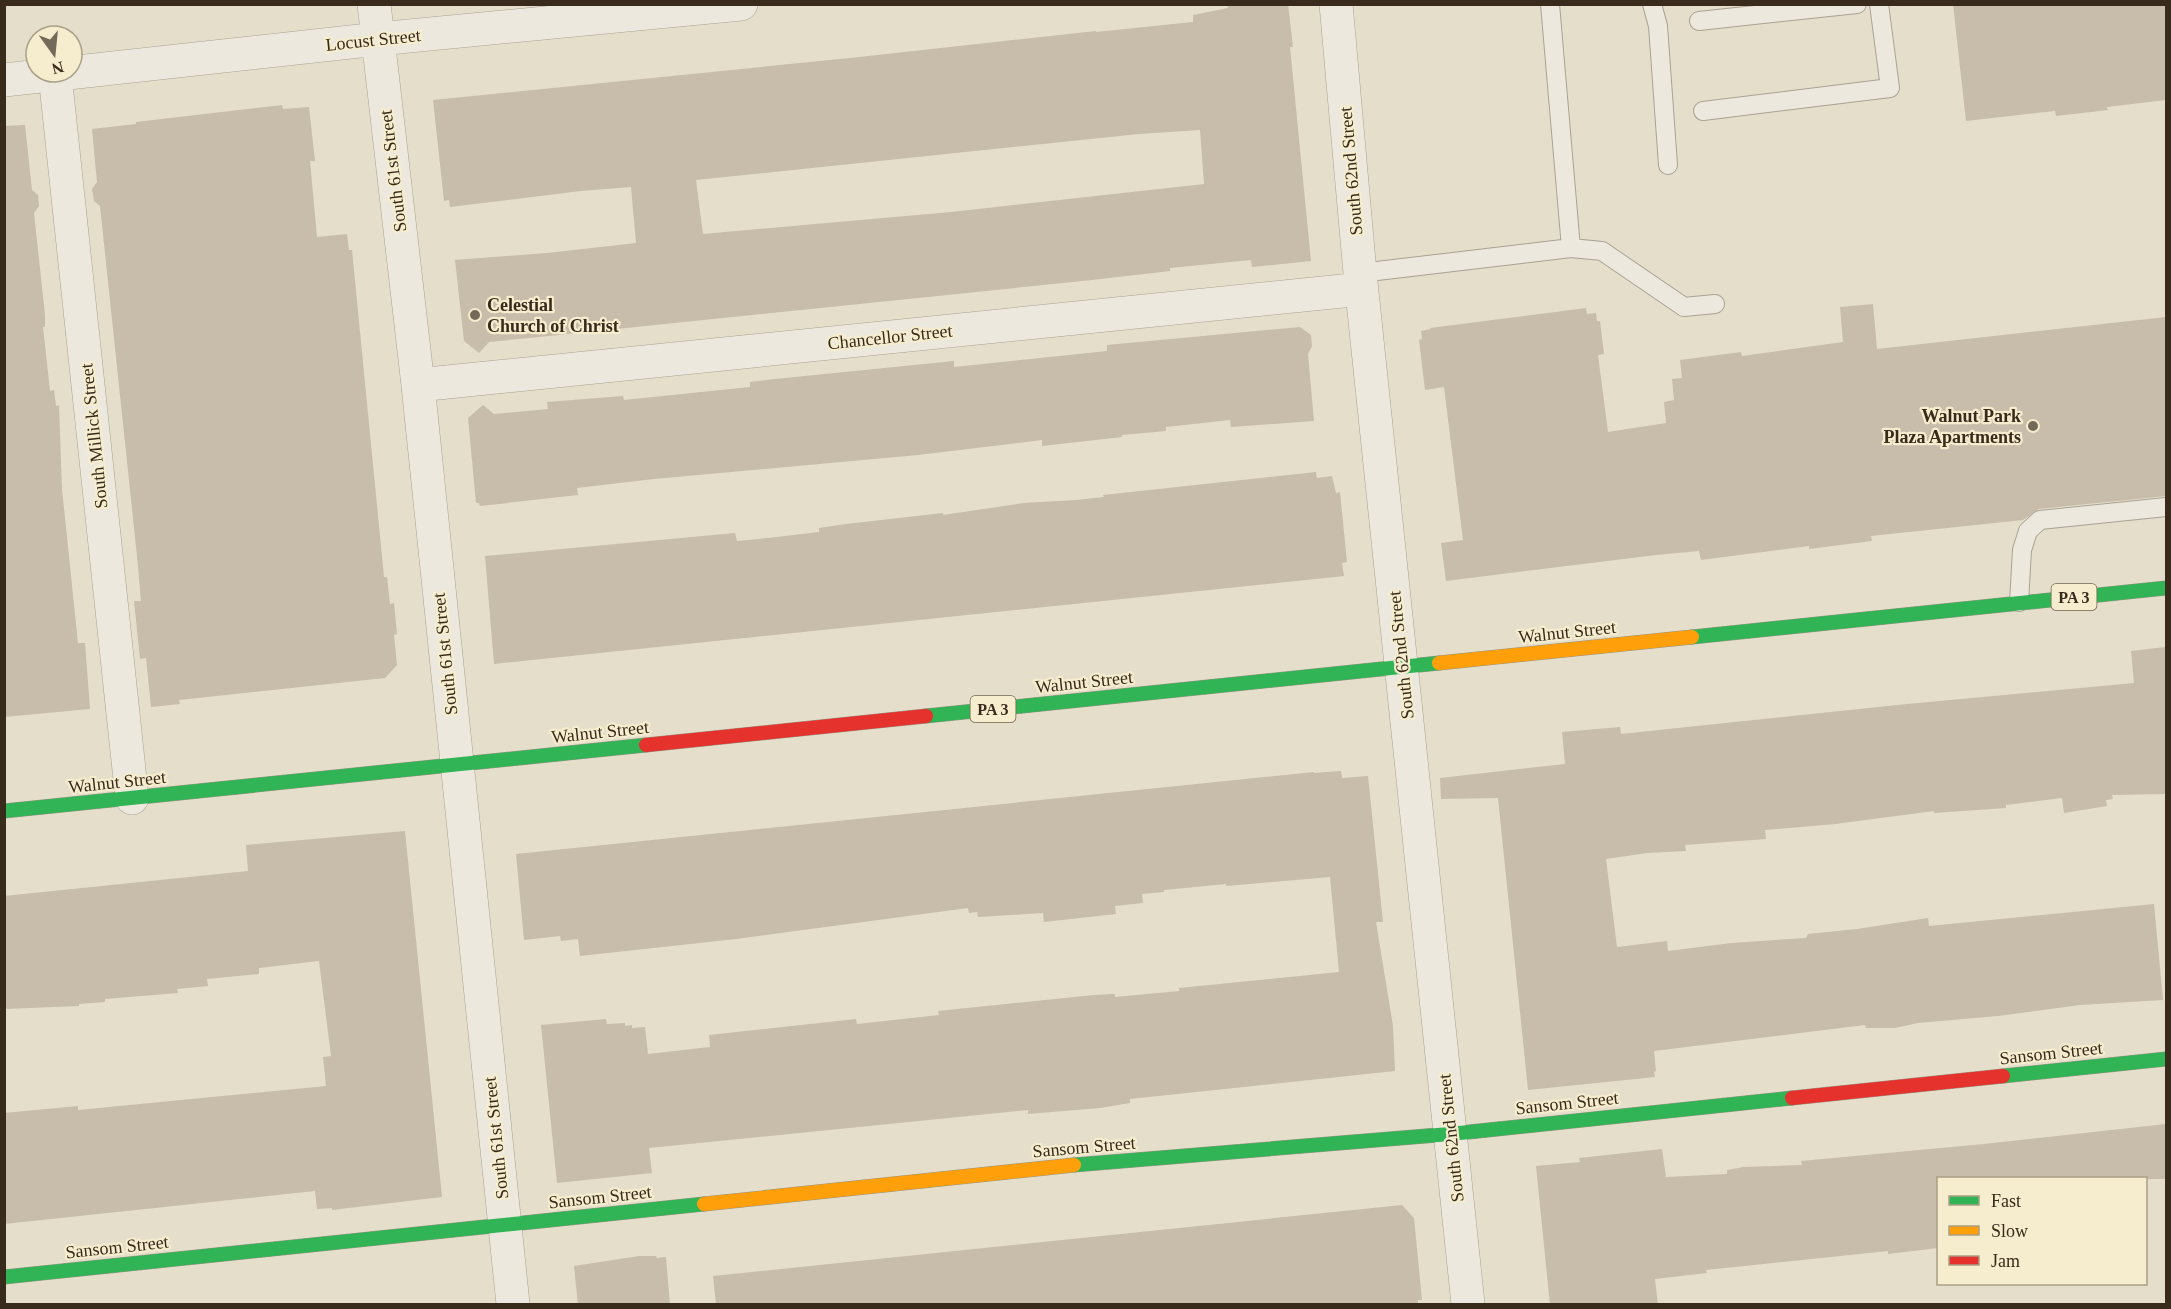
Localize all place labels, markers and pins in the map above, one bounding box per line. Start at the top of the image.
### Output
place label: Celestial Church of Christ [487,295,619,336]
marker: Celestial Church of Christ [468,308,482,322]
place label: Walnut Park Plaza Apartments [1884,406,2021,447]
marker: Walnut Park Plaza Apartments [2026,419,2040,433]

